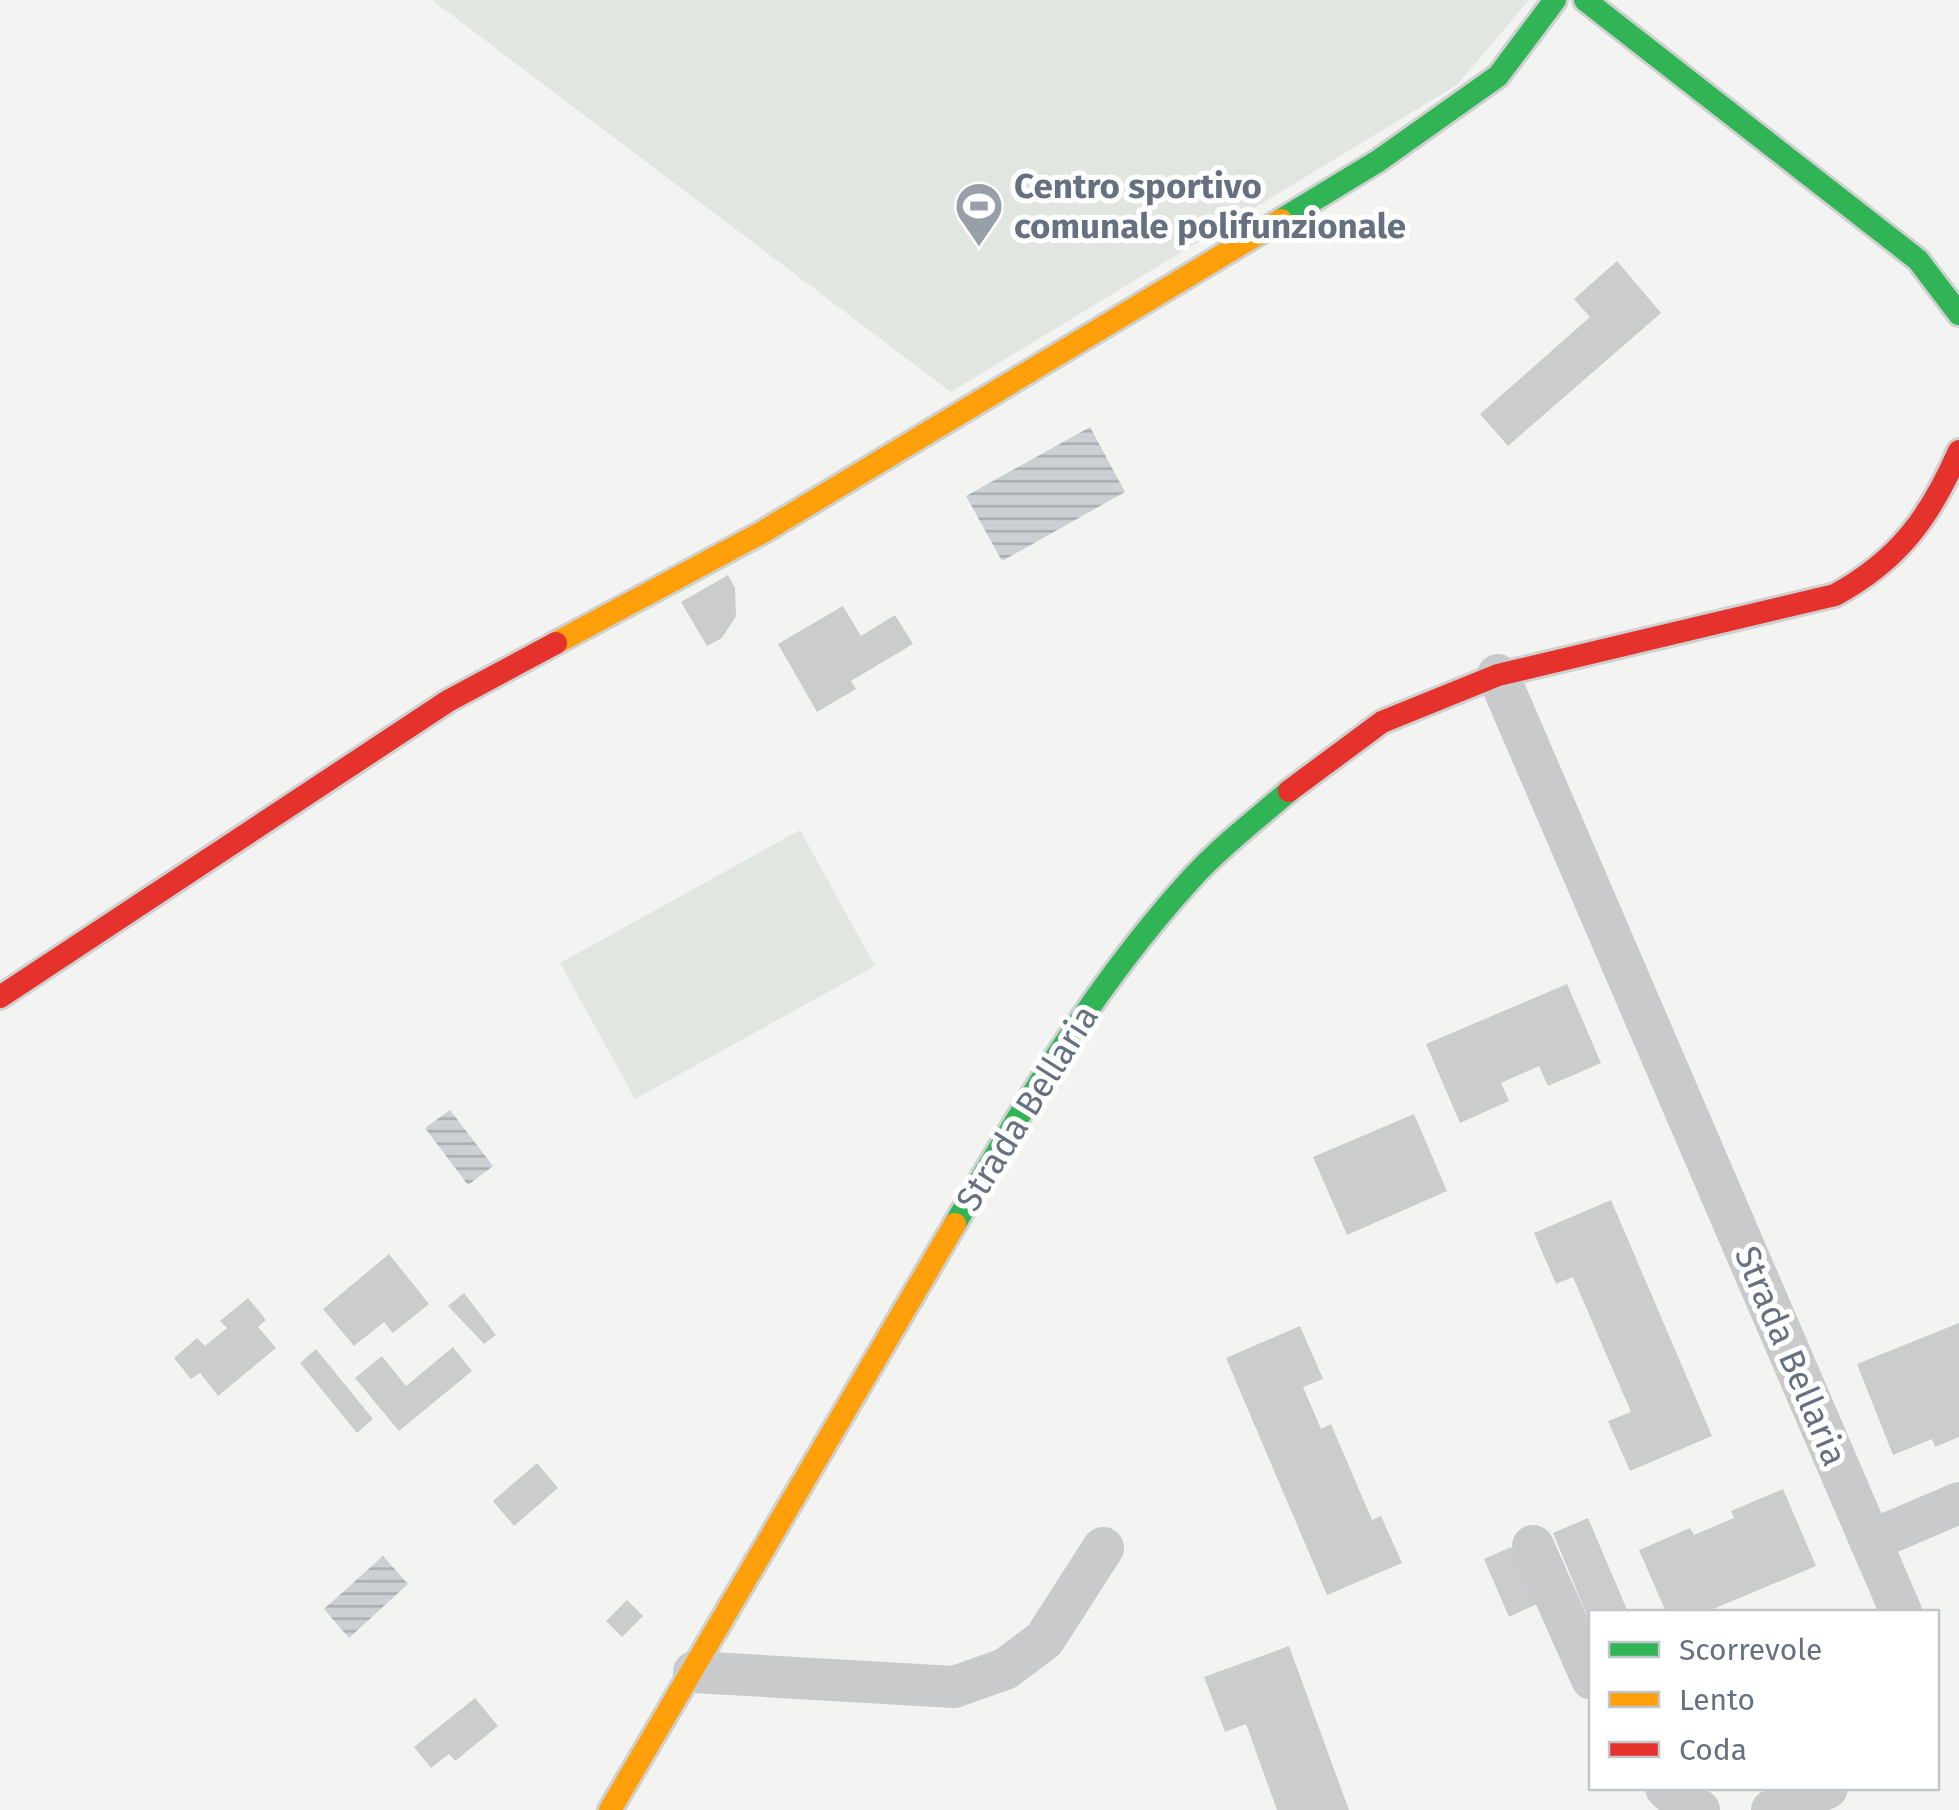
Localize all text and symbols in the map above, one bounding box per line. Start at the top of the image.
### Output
place label: Centro sportivo comunale polifunzionale [1014,165,1406,247]
sports icon: Centro sportivo comunale polifunzionale [953,180,1005,248]
street label: Strada Bellaria [947,997,1107,1219]
street label: Strada Bellaria [1726,1240,1856,1472]
legend [1589,1610,1939,1790]
text: Scorrevole [1679,1632,1822,1668]
text: Lento [1679,1682,1755,1718]
text: Coda [1679,1732,1747,1768]

